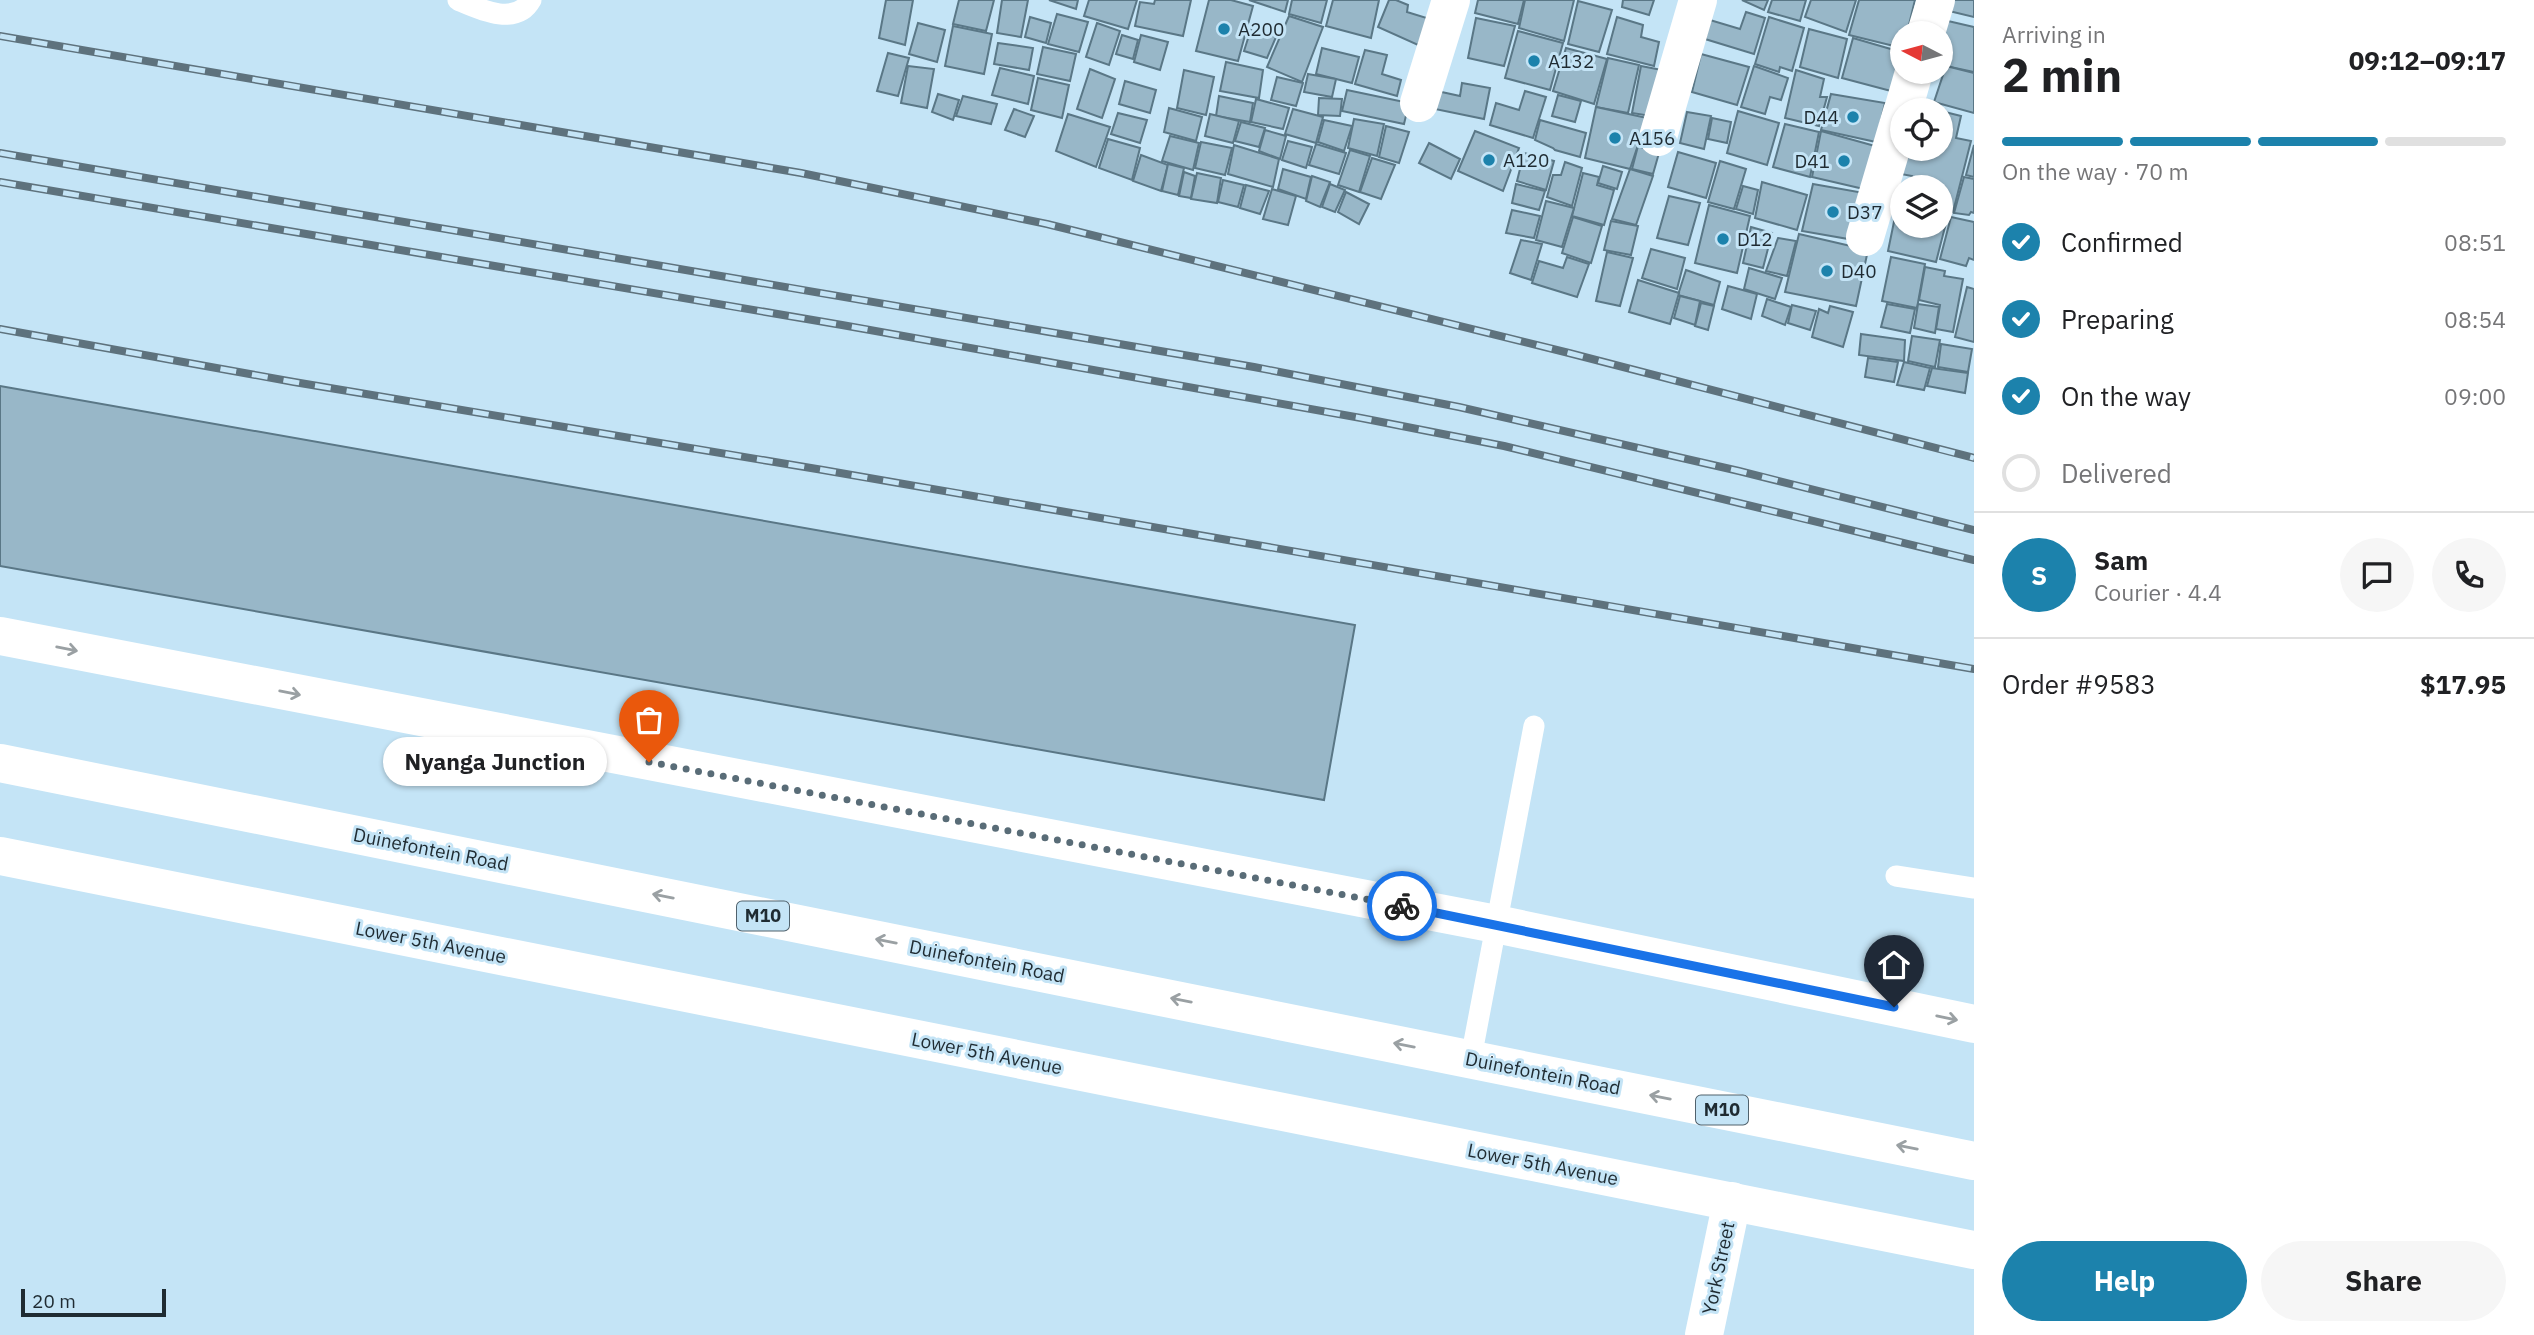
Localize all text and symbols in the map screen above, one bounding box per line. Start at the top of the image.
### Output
place label: A200 [1238,17,1284,41]
text: Arriving in [2002,19,2106,49]
marker: A200 [1216,21,1232,37]
north arrow [1890,21,1953,84]
map controls [1890,21,1953,238]
text: 09:12–09:17 [2349,43,2506,77]
text: 2 min [2002,45,2122,105]
place label: A132 [1548,49,1594,73]
marker: A132 [1526,53,1542,69]
button: locate [1890,98,1953,161]
place label: D44 [1803,105,1839,129]
marker: D44 [1845,109,1861,125]
place label: A156 [1629,126,1675,150]
marker: A156 [1607,130,1623,146]
place label: A120 [1503,148,1549,172]
place label: D41 [1794,149,1830,173]
marker: A120 [1481,152,1497,168]
marker: D41 [1836,153,1852,169]
text: On the way · 70 m [2002,156,2189,186]
button: layers [1890,175,1953,238]
place label: D37 [1847,200,1883,224]
marker: D37 [1825,204,1841,220]
icon: check [2002,223,2040,261]
text: Confirmed [2061,225,2183,259]
place label: D12 [1737,227,1773,251]
text: 08:51 [2444,227,2506,257]
marker: D12 [1715,231,1731,247]
place label: D40 [1841,259,1877,283]
marker: D40 [1819,263,1835,279]
icon: check [2002,300,2040,338]
text: Preparing [2061,302,2174,336]
text: 08:54 [2444,304,2506,334]
icon: check [2002,377,2040,415]
text: On the way [2061,379,2191,413]
text: 09:00 [2444,381,2506,411]
text: Delivered [2061,456,2172,490]
button: chat [2340,538,2414,612]
button: phone [2432,538,2506,612]
text: Sam [2094,543,2148,577]
text: S [2031,558,2047,592]
text: Courier · 4.4 [2094,577,2222,607]
one-way arrow [55,643,78,656]
text: Order #9583 [2002,667,2156,701]
text: $17.95 [2420,667,2506,701]
one-way arrow [278,687,301,701]
pin [619,690,679,762]
icon: bag [630,701,668,739]
callout: Nyanga Junction [383,738,607,786]
text: Nyanga Junction [405,746,585,776]
street label: Duinefontein Road [351,822,511,876]
courier [1367,871,1437,941]
icon: bike [1383,887,1421,925]
one-way arrow [652,888,675,902]
road number: M10 [737,902,789,931]
street label: Lower 5th Avenue [354,916,508,968]
one-way arrow [875,933,898,947]
street label: Duinefontein Road [907,934,1067,988]
pin [1864,935,1924,1007]
icon: home [1875,946,1913,984]
one-way arrow [1170,993,1193,1006]
one-way arrow [1935,1011,1958,1025]
street label: Lower 5th Avenue [910,1027,1064,1079]
one-way arrow [1393,1037,1416,1051]
street label: Duinefontein Road [1463,1046,1623,1100]
one-way arrow [1649,1089,1672,1103]
road number: M10 [1696,1096,1748,1125]
street label: Lower 5th Avenue [1466,1138,1620,1190]
one-way arrow [1896,1140,1919,1154]
street label: York Street [1696,1219,1740,1317]
button: Help [2002,1241,2247,1321]
button: Share [2261,1241,2506,1321]
scale bar [21,1286,166,1318]
text: 20 m [32,1289,76,1313]

